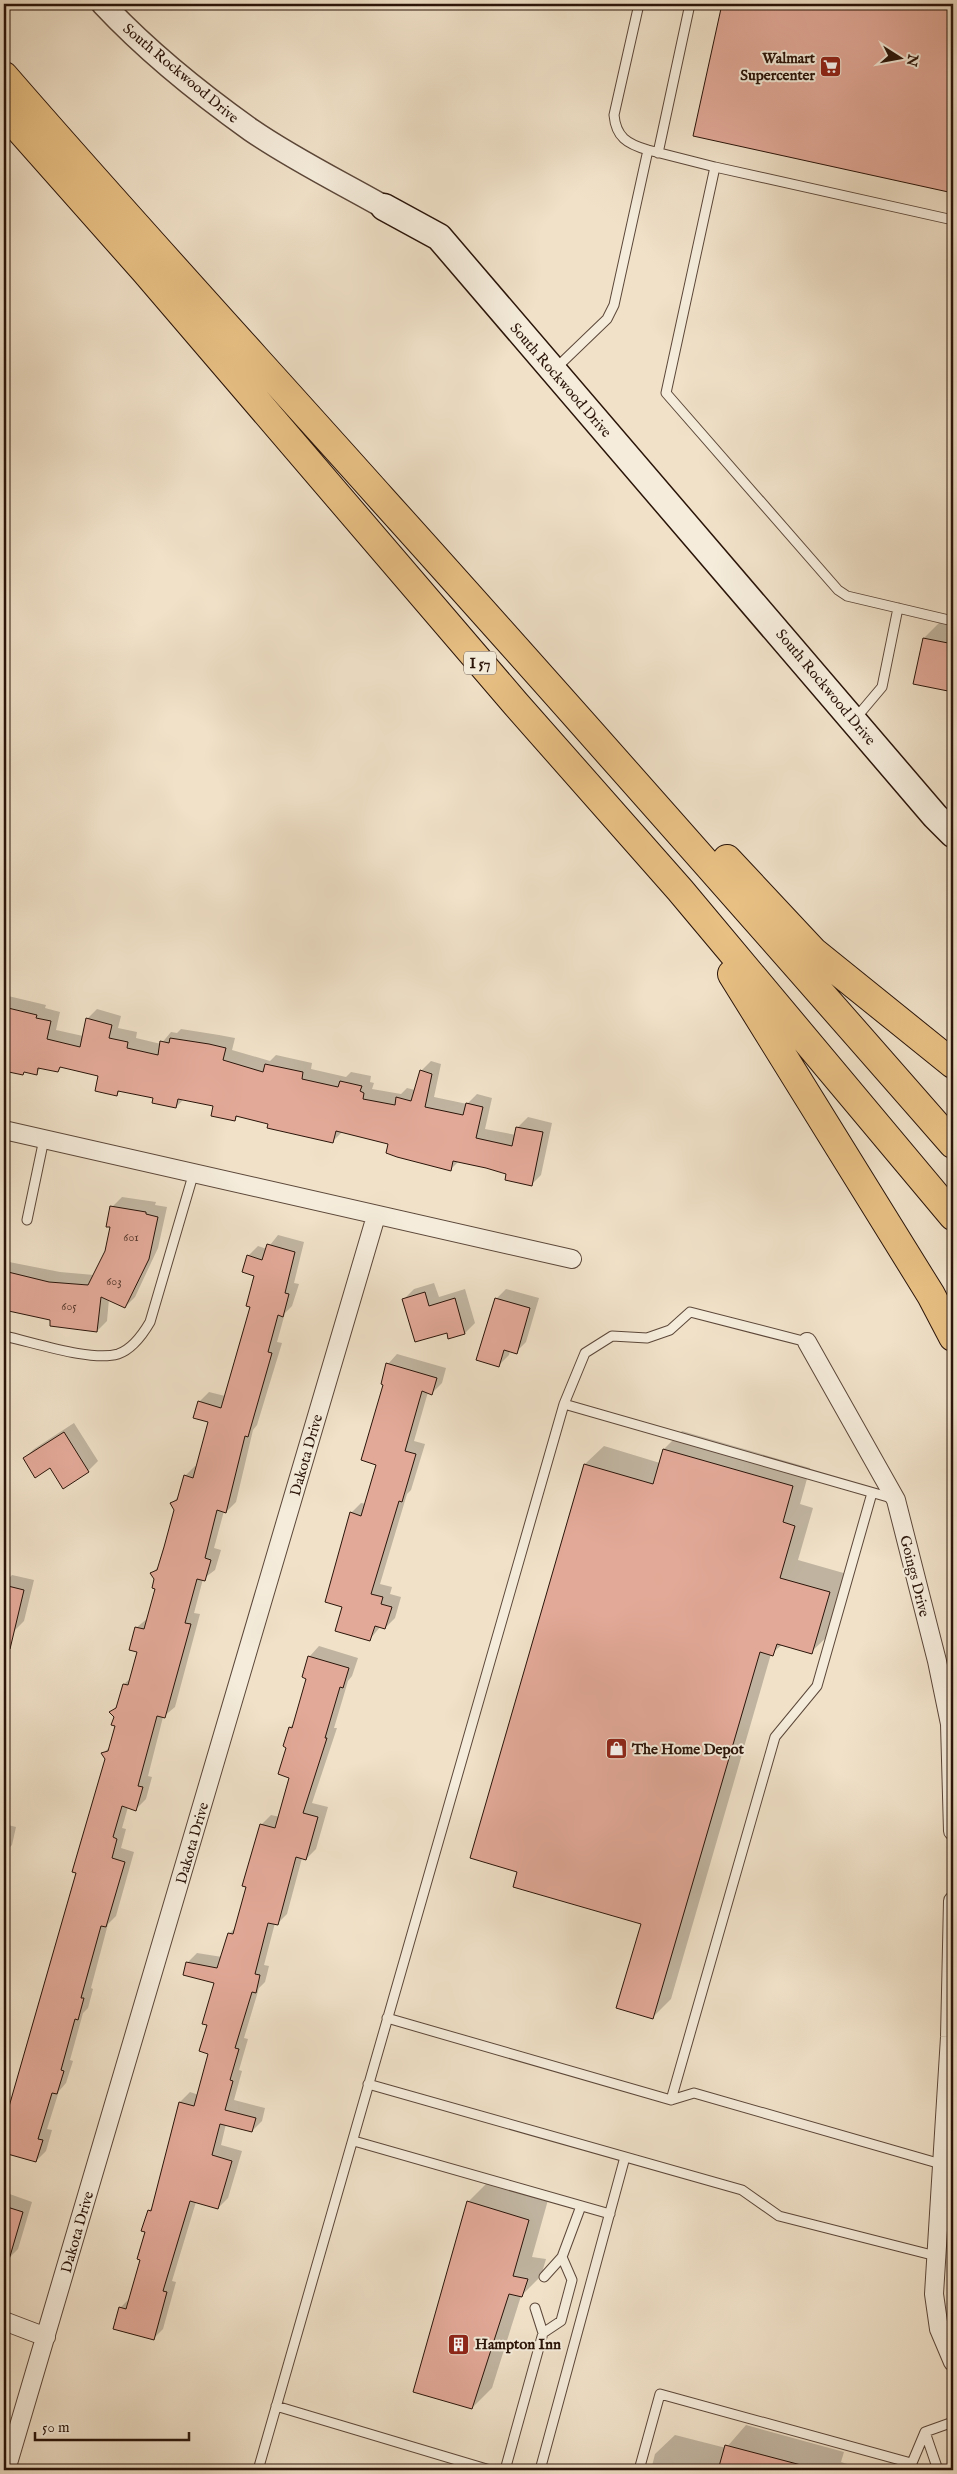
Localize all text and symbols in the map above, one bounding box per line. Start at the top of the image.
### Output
street label: South Rockwood Drive [119,19,243,128]
north arrow [874,32,924,82]
place label: Walmart Supercenter [740,49,816,85]
text: N [902,52,922,68]
supermarket icon: Walmart Supercenter [819,55,843,79]
street label: South Rockwood Drive [506,319,616,442]
street label: South Rockwood Drive [771,625,880,749]
road number: I 57 [464,651,496,674]
house number: 601 [123,1230,139,1245]
house number: 603 [106,1274,122,1289]
house number: 605 [61,1299,77,1314]
street label: Dakota Drive [286,1412,327,1498]
street label: Goings Drive [895,1533,934,1619]
shop icon: The Home Depot [604,1737,628,1761]
place label: The Home Depot [631,1740,745,1759]
street label: Dakota Drive [172,1800,213,1886]
street label: Dakota Drive [57,2189,98,2275]
building icon: Hampton Inn [447,2332,471,2356]
place label: Hampton Inn [475,2335,561,2354]
scale bar [35,2409,189,2441]
text: 50 m [42,2418,70,2437]

